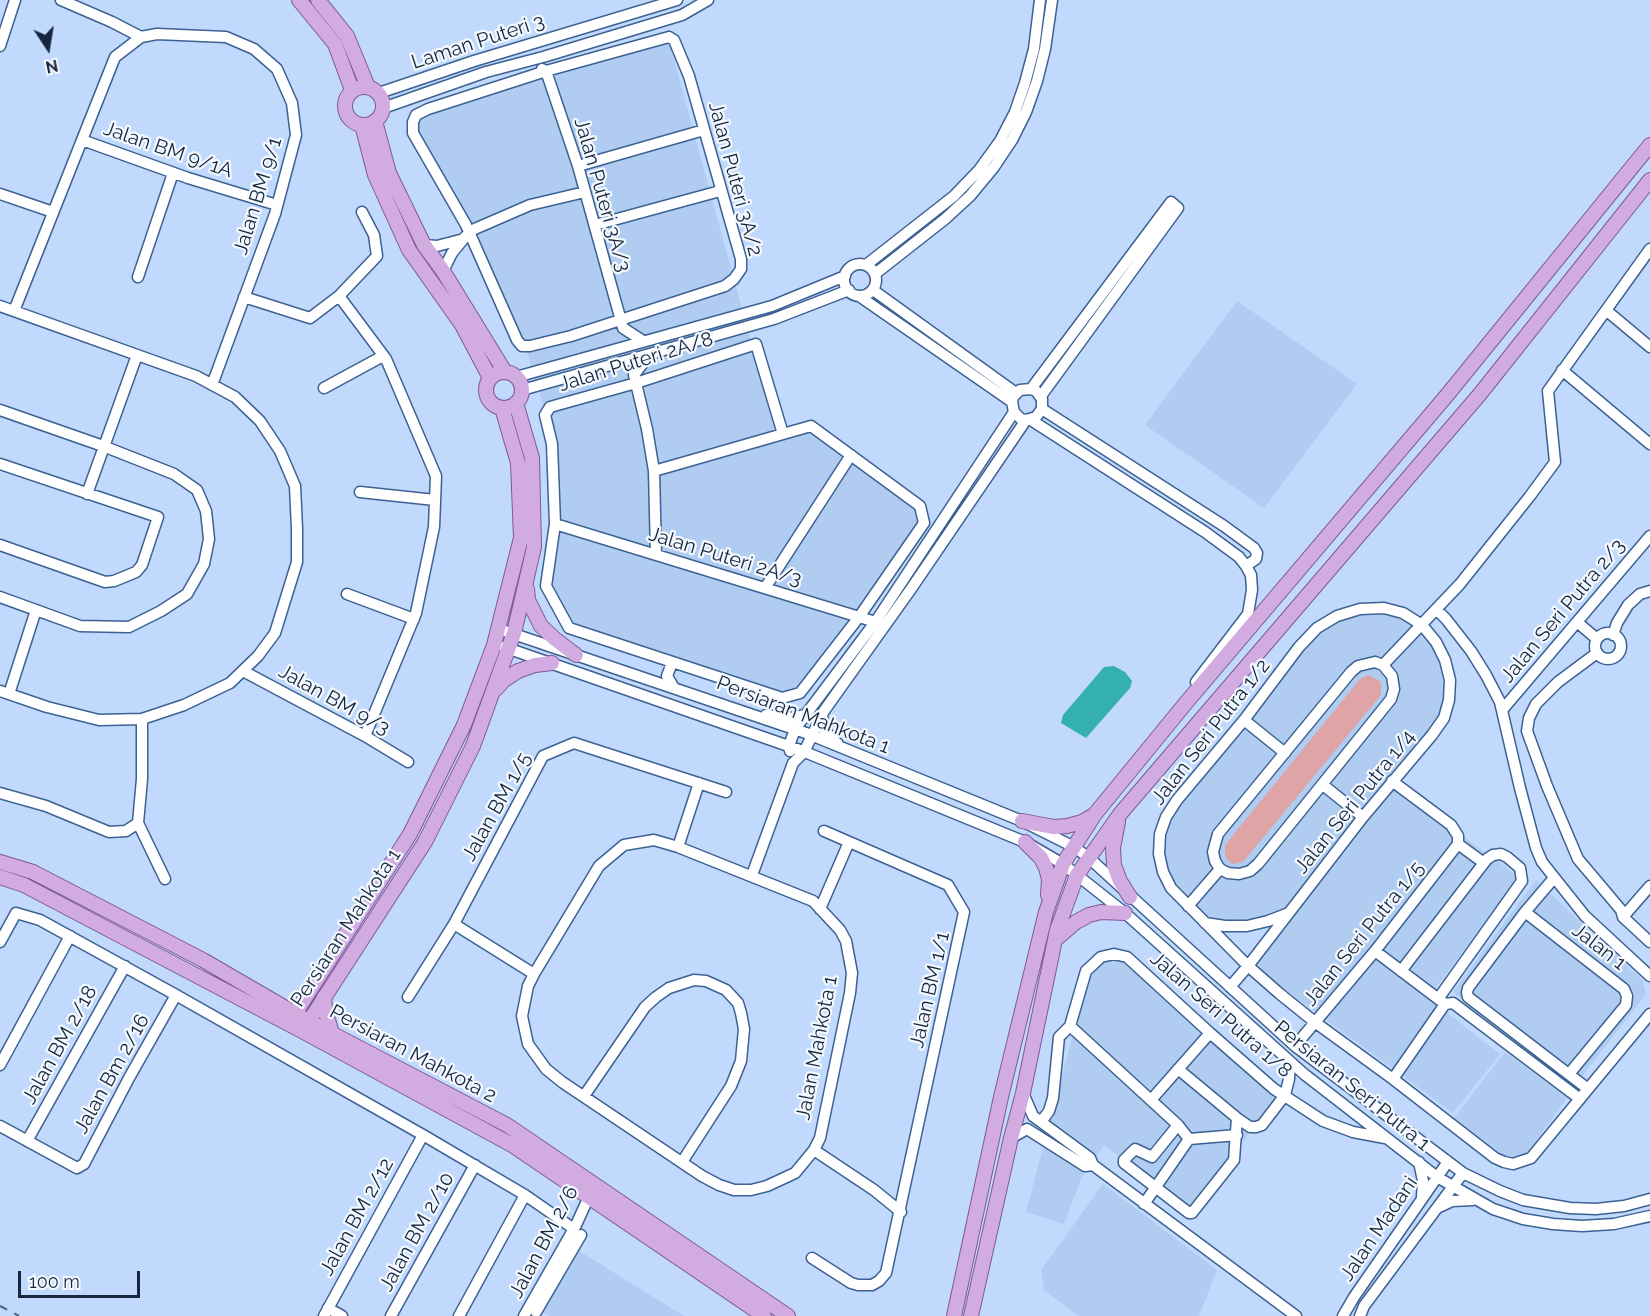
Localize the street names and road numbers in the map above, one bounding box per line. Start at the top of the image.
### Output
street label: Laman Puteri 3 [409,9,547,75]
street label: Jalan Puteri 3A/2 [703,99,767,259]
street label: Jalan Puteri 3A/3 [569,115,635,275]
street label: Jalan BM 9/1A [100,117,236,183]
street label: Jalan BM 9/1 [229,134,287,258]
street label: Jalan Puteri 2A/8 [556,327,716,397]
street label: Jalan Puteri 2A/3 [646,522,804,592]
street label: Jalan Seri Putra 2/3 [1496,534,1630,688]
street label: Jalan Seri Putra 1/2 [1147,654,1275,810]
street label: Jalan BM 9/3 [274,660,394,740]
street label: Persiaran Mahkota 1 [713,671,893,759]
street label: Jalan Seri Putra 1/4 [1290,725,1420,879]
street label: Jalan BM 1/5 [457,749,537,865]
street label: Persiaran Mahkota 1 [286,844,406,1012]
street label: Jalan Seri Putra 1/5 [1298,857,1430,1011]
street label: Jalan 1 [1567,918,1631,976]
street label: Jalan BM 1/1 [905,930,955,1050]
street label: Jalan Seri Putra 1/8 [1145,947,1297,1083]
street label: Jalan Mahkota 1 [791,974,843,1122]
street label: Jalan BM 2/18 [18,981,102,1109]
street label: Persiaran Mahkota 2 [325,1000,501,1108]
street label: Jalan Bm 2/16 [69,1010,155,1138]
street label: Persiaran Seri Putra 1 [1269,1016,1435,1156]
street label: Jalan BM 2/12 [315,1154,399,1280]
street label: Jalan BM 2/10 [374,1168,460,1296]
street label: Jalan Madani [1335,1172,1423,1286]
street label: Jalan BM 2/6 [504,1182,584,1302]

